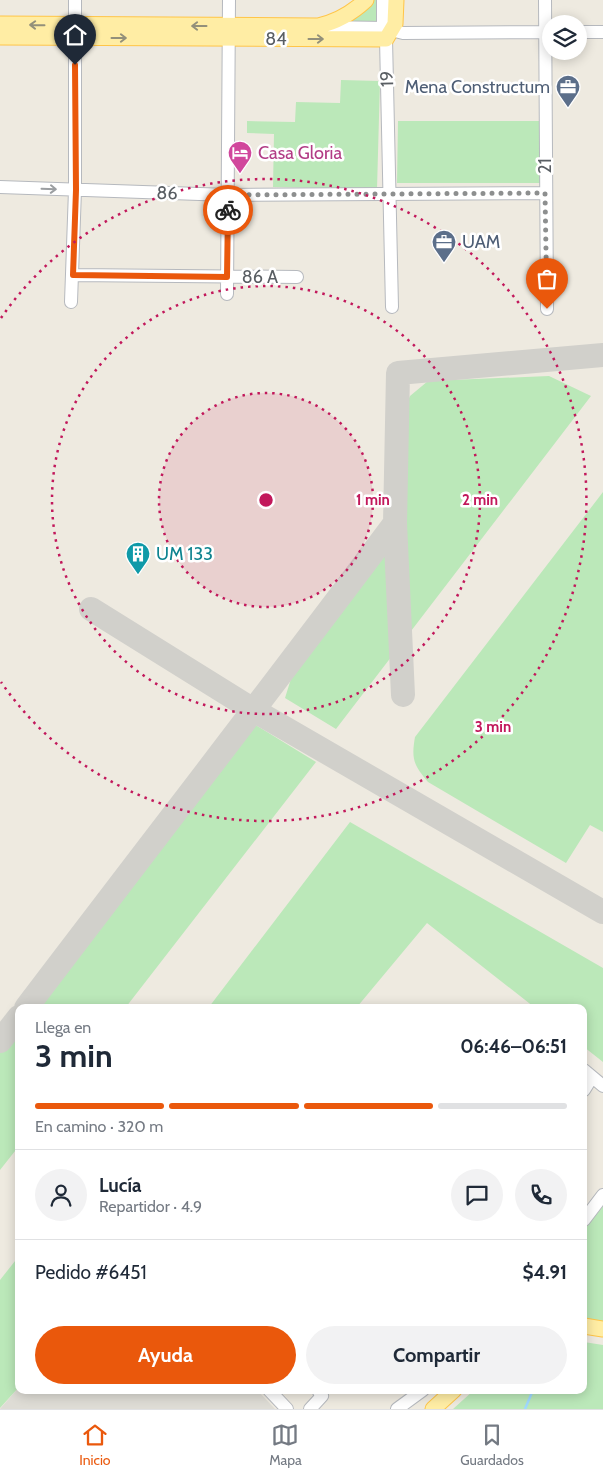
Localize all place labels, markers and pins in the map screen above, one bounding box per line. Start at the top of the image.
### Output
pin [54,14,96,65]
office icon: Mena Constructum [555,74,581,108]
place label: Mena Constructum [405,76,550,98]
hotel icon: Casa Gloria [227,140,253,174]
place label: Casa Gloria [258,142,342,164]
office icon: UAM [431,229,457,263]
place label: UAM [462,231,500,253]
pin [526,258,568,309]
centre of rings [257,491,275,509]
building icon: UM 133 [125,541,151,575]
place label: UM 133 [156,543,213,565]

